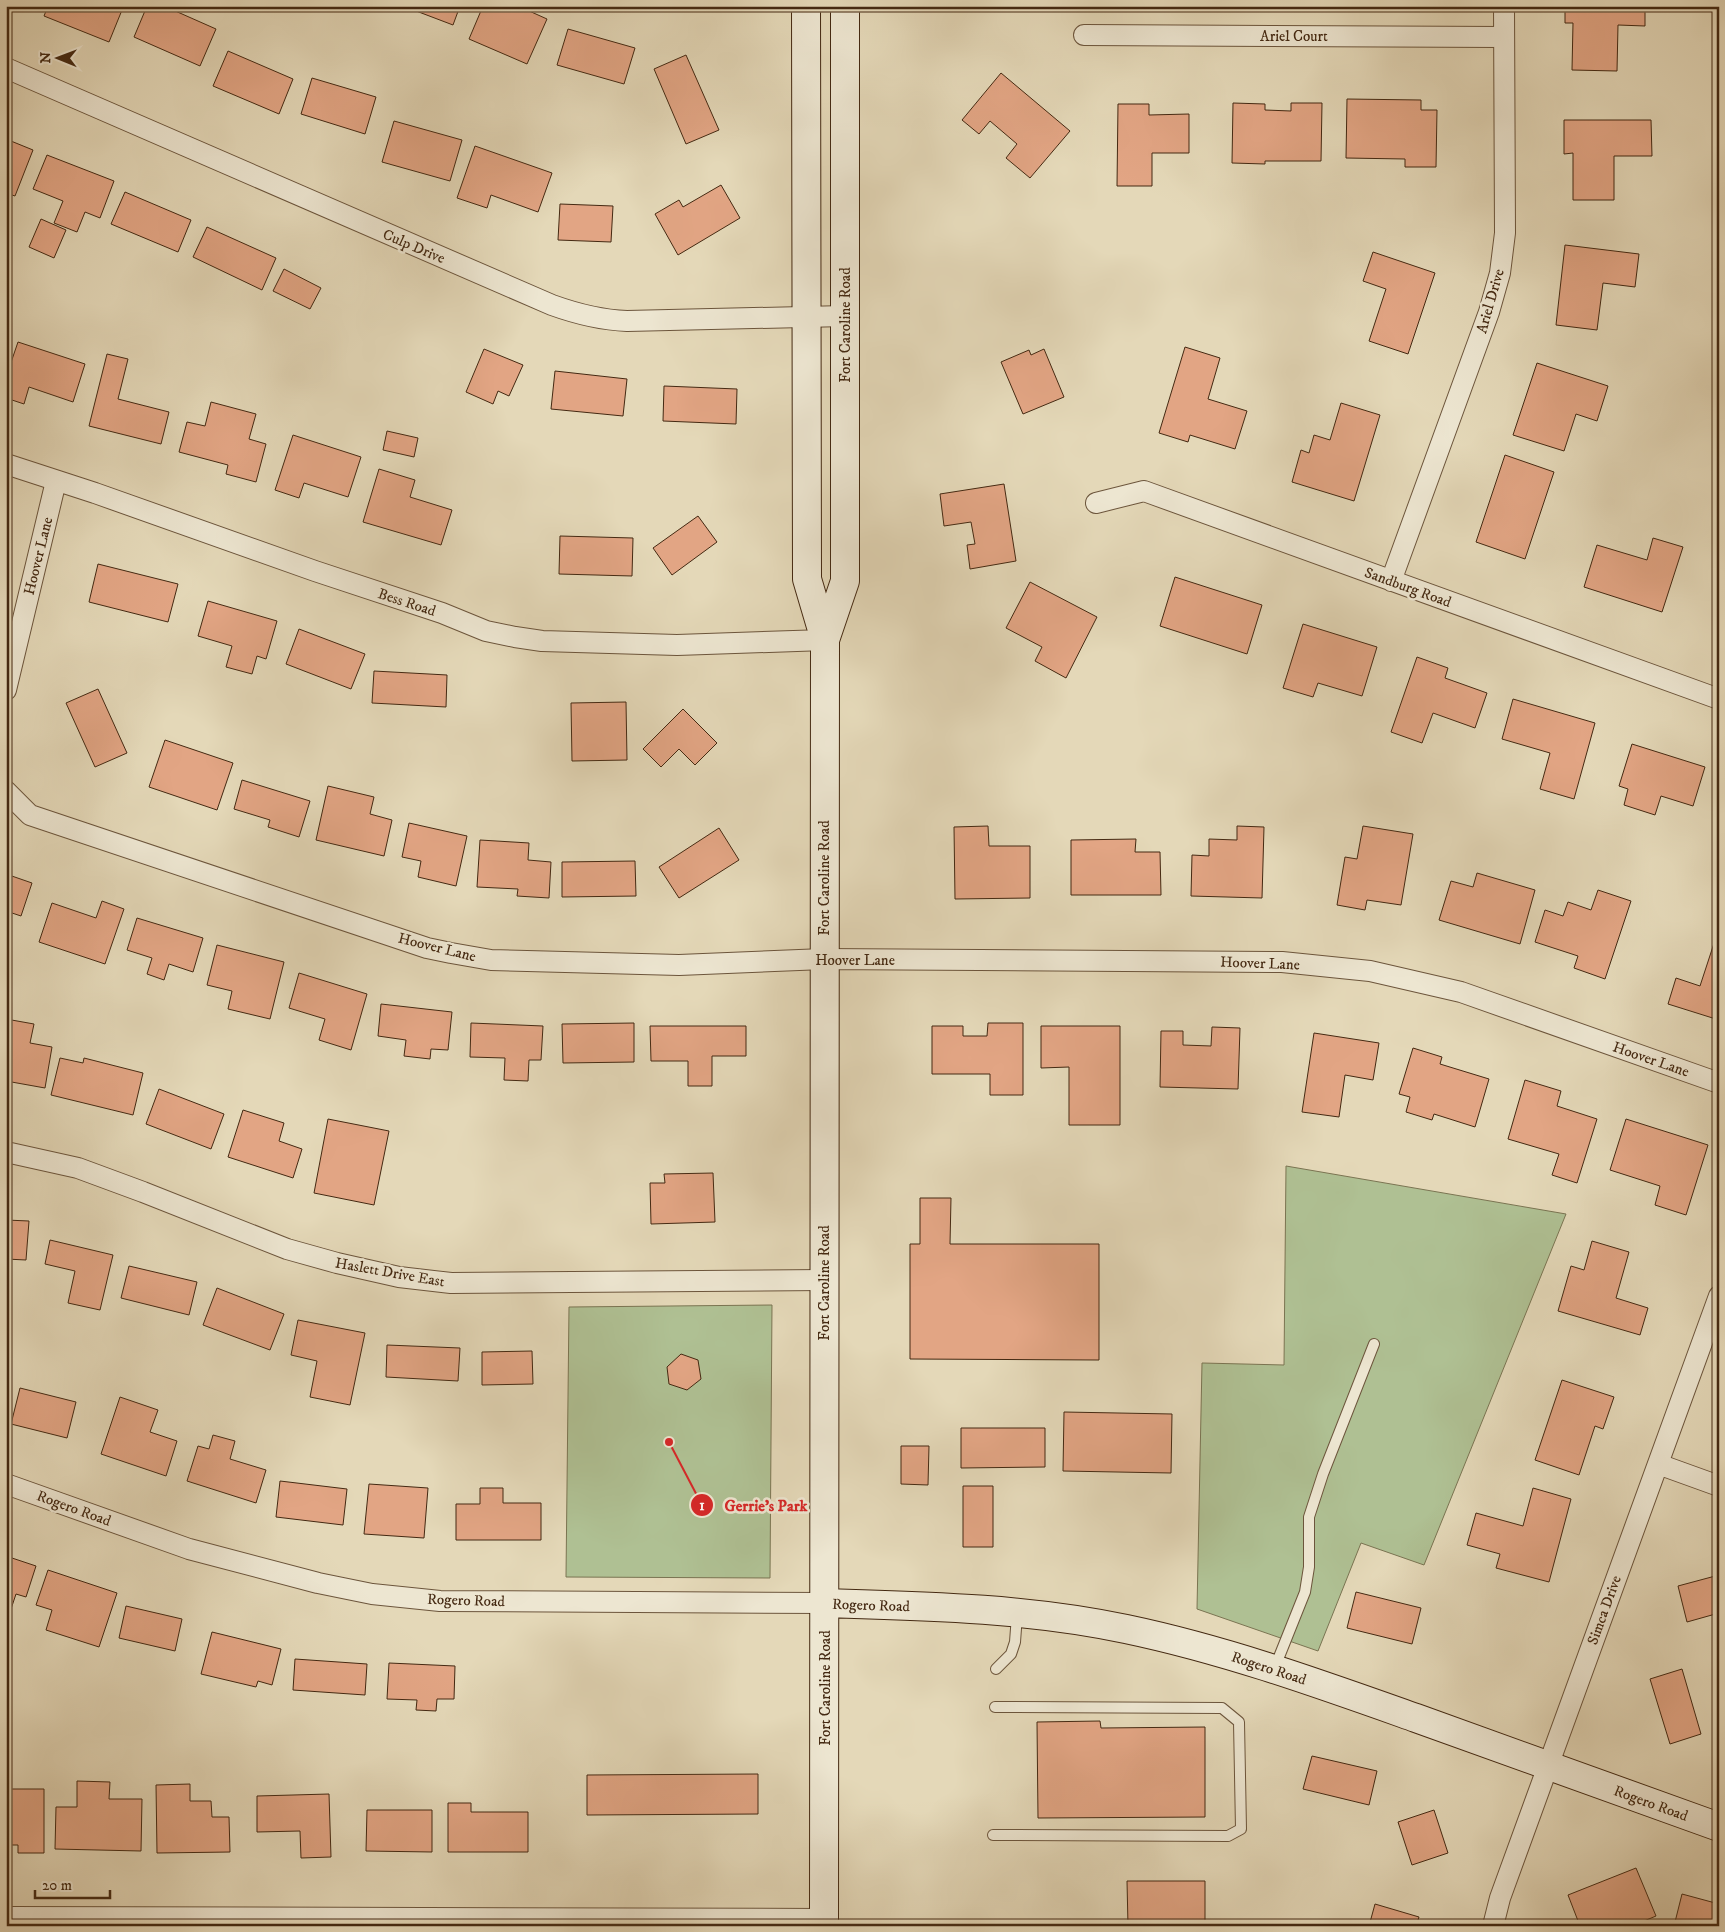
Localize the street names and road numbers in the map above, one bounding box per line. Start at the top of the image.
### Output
street label: Ariel Court [1260,27,1328,46]
street label: Culp Drive [380,225,448,268]
street label: Fort Caroline Road [836,267,855,383]
street label: Ariel Drive [1472,267,1509,336]
street label: Hoover Lane [20,515,57,597]
street label: Sandburg Road [1362,563,1454,612]
street label: Bess Road [375,584,439,621]
street label: Fort Caroline Road [815,820,834,936]
street label: Hoover Lane [396,929,478,966]
street label: Hoover Lane [815,951,895,970]
street label: Hoover Lane [1220,953,1300,974]
street label: Hoover Lane [1610,1038,1692,1081]
street label: Fort Caroline Road [815,1225,834,1341]
street label: Haslett Drive East [334,1254,446,1292]
street label: Rogero Road [34,1486,114,1531]
street label: Simca Drive [1583,1573,1626,1647]
street label: Rogero Road [427,1590,506,1611]
street label: Rogero Road [832,1595,911,1616]
street label: Fort Caroline Road [816,1630,835,1746]
street label: Rogero Road [1229,1647,1309,1690]
street label: Rogero Road [1611,1781,1691,1826]

